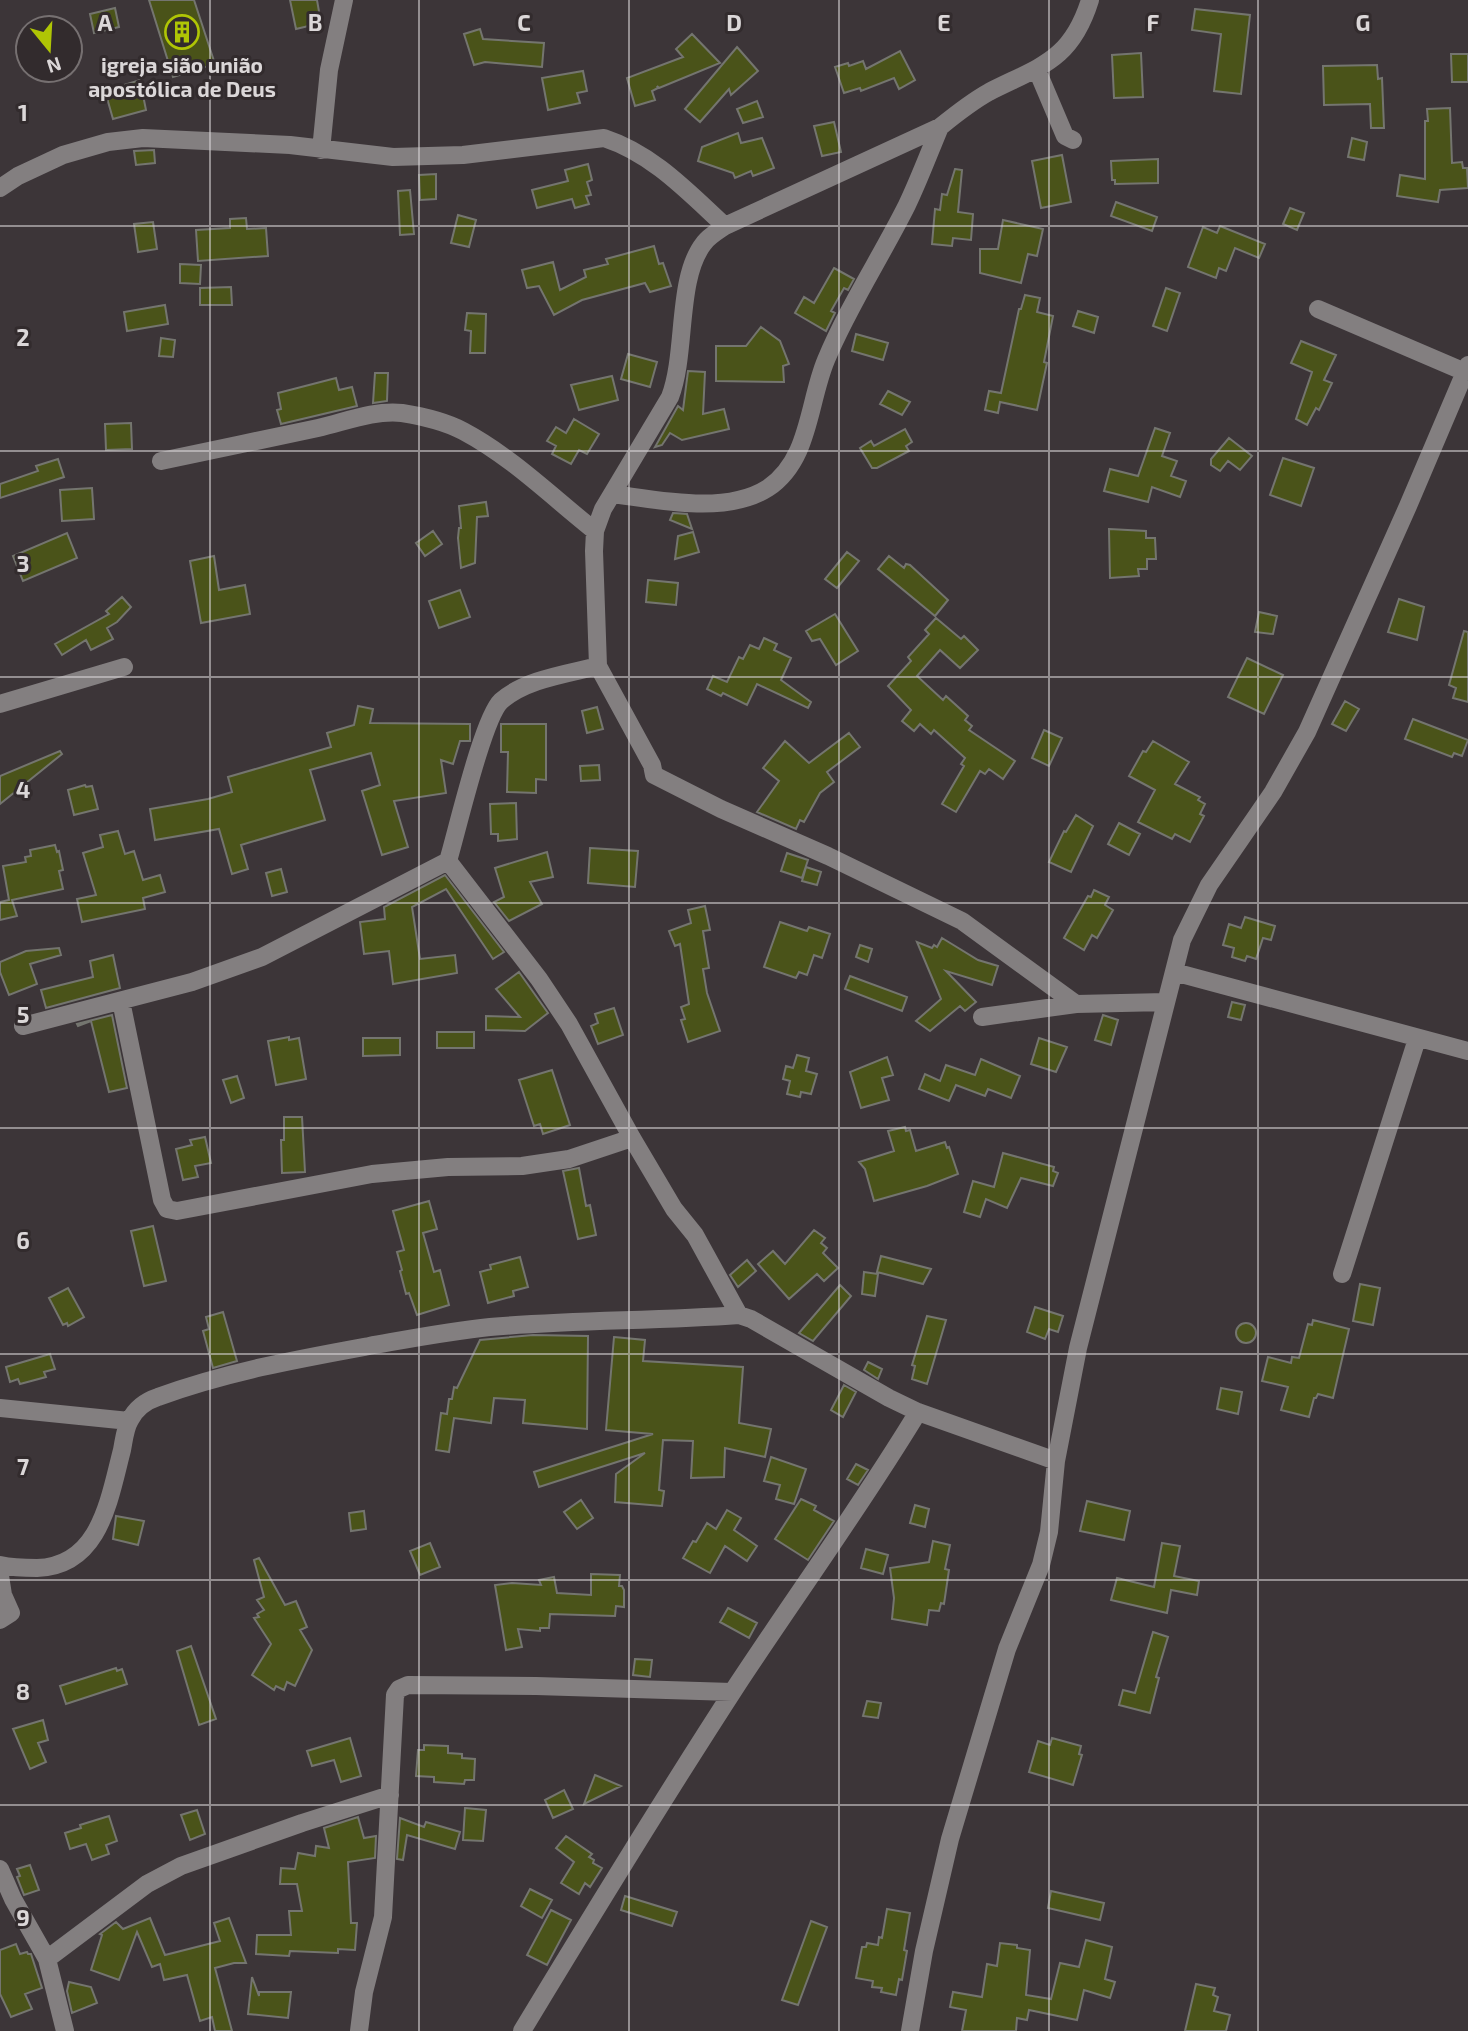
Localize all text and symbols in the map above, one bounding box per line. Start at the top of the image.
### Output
text: A [97,8,113,36]
text: B [308,8,322,36]
text: C [517,8,531,36]
text: D [726,8,742,36]
text: E [937,8,951,36]
text: F [1147,8,1160,36]
text: G [1356,8,1370,36]
building icon: igreja sião união apostólica de Deus [163,13,201,51]
north arrow [14,14,84,84]
place label: igreja sião união apostólica de Deus [88,52,276,101]
text: N [44,53,64,79]
text: 1 [18,98,28,126]
text: 2 [16,323,30,351]
text: 3 [16,549,30,577]
text: 4 [16,775,30,803]
text: 5 [17,1000,29,1028]
text: 6 [16,1226,30,1254]
text: 7 [17,1452,29,1480]
text: 8 [16,1677,30,1705]
text: 9 [16,1903,30,1931]

